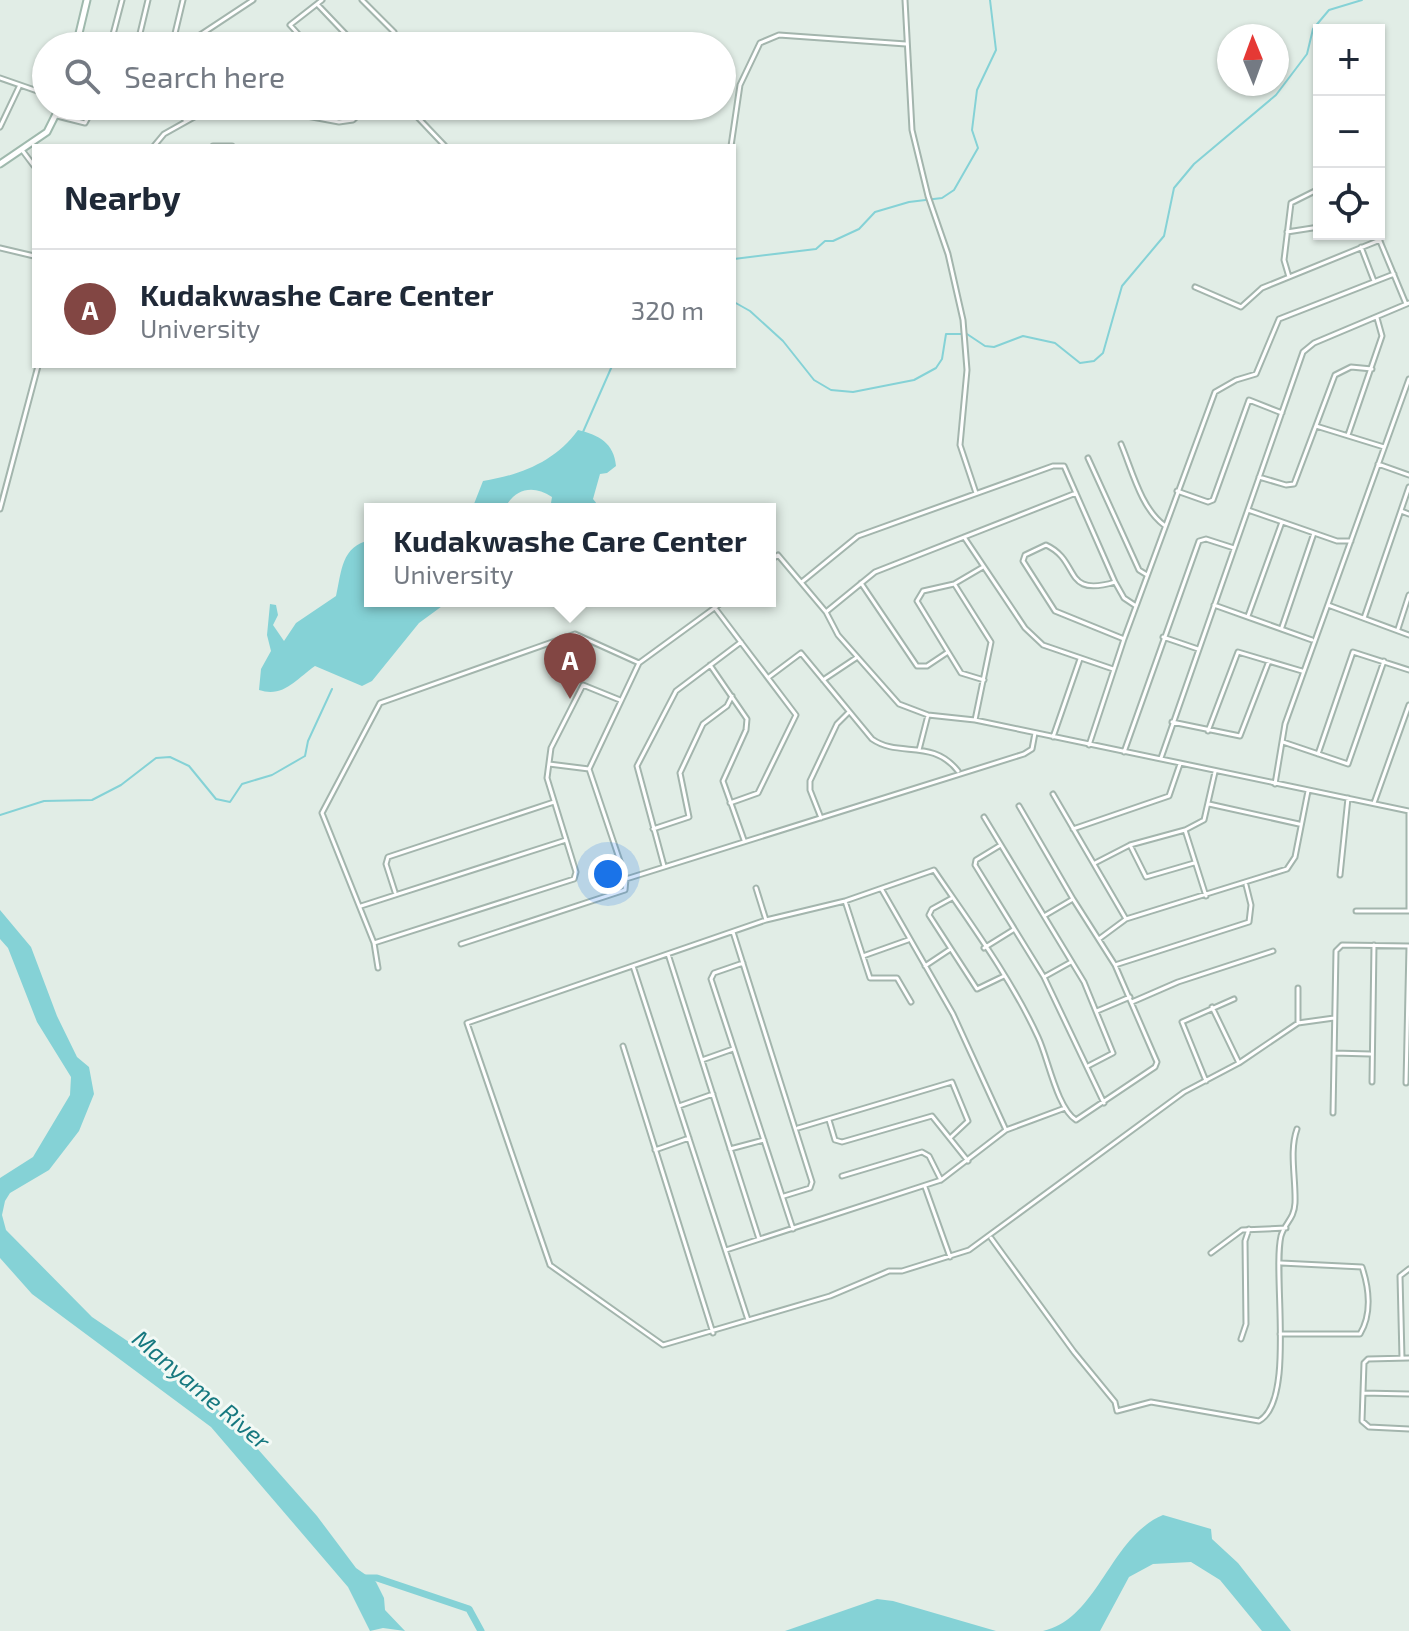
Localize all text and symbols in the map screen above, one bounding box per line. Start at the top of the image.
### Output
north arrow [1217,24,1289,96]
map controls [1313,24,1385,240]
button: + [1313,24,1385,96]
search box [32,32,736,120]
icon: search [60,54,104,98]
text: Search here [124,58,285,94]
button: − [1313,96,1385,168]
button: locate [1313,168,1385,240]
text: Nearby [64,176,181,217]
text: Kudakwashe Care Center [140,276,494,312]
text: A [82,294,98,325]
text: 320 m [631,294,704,325]
text: University [140,312,260,343]
popup [364,503,776,607]
text: Kudakwashe Care Center [393,522,747,558]
text: University [393,558,513,589]
pin: A [544,633,596,699]
your location [588,854,628,894]
water label: Manyame River [127,1323,277,1455]

